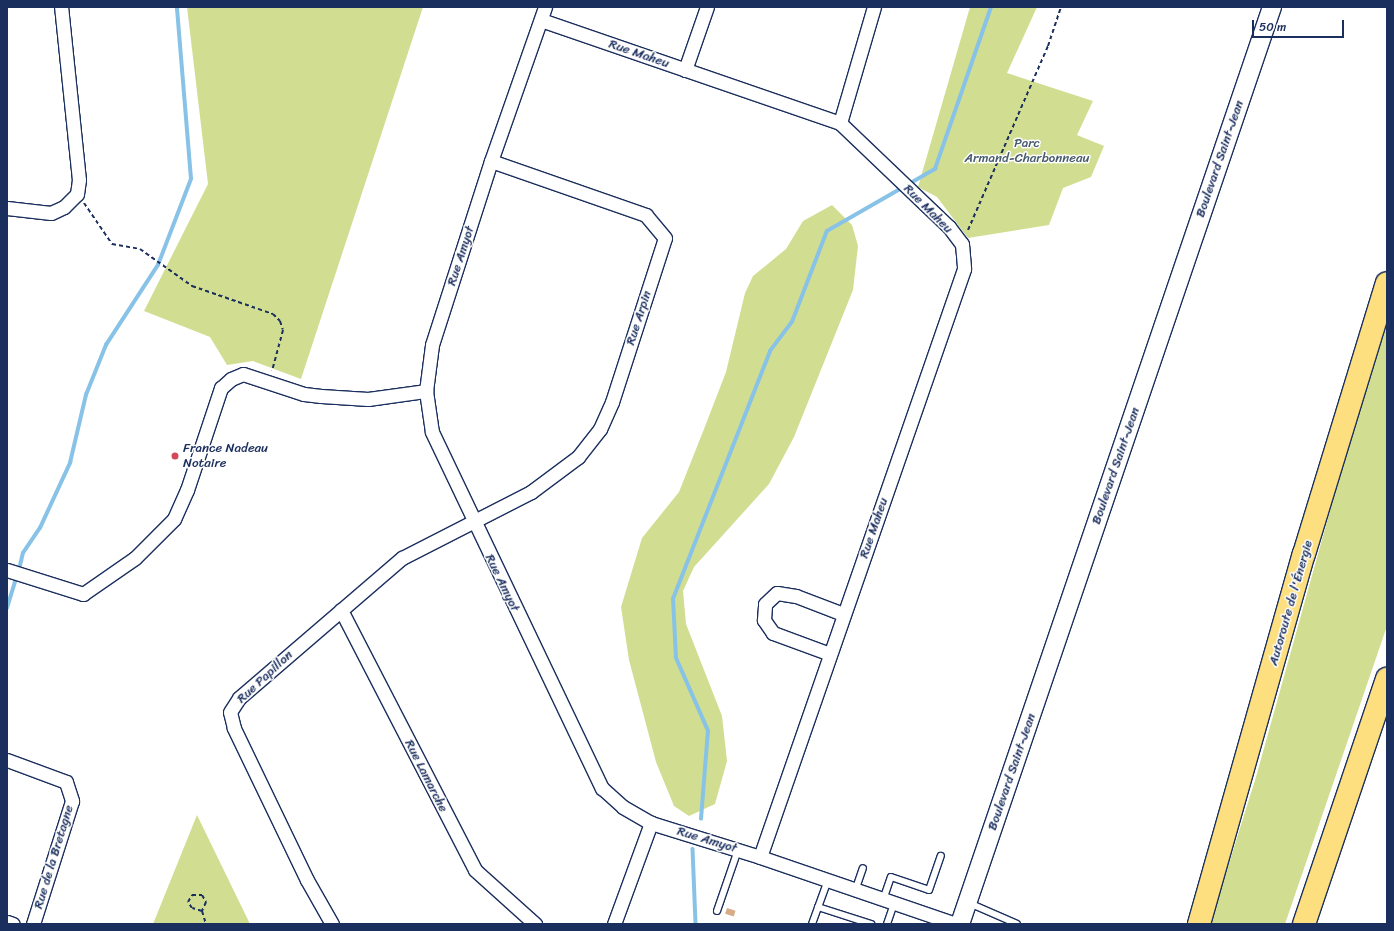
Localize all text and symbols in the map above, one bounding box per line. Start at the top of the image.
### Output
scale bar [1254,12,1346,38]
text: 50 m [1259,16,1286,38]
street label: Rue Maheu [607,36,671,72]
street label: Boulevard Saint-Jean [1193,98,1247,220]
park label: Parc Armand-Charbonneau [965,136,1089,167]
street label: Rue Maheu [900,181,956,237]
street label: Rue Amyot [444,224,478,288]
street label: Rue Arpin [623,289,655,347]
street label: Boulevard Saint-Jean [1089,405,1143,527]
place label: France Nadeau Notaire [183,441,268,472]
marker: France Nadeau Notaire [170,451,180,461]
street label: Rue Maheu [856,496,892,560]
street label: Autoroute de l'Énergie [1266,538,1316,668]
street label: Rue Amyot [481,552,523,614]
street label: Rue Papillon [234,647,296,707]
street label: Boulevard Saint-Jean [985,711,1039,833]
street label: Rue Lamarche [401,737,451,815]
street label: Rue de la Bretagne [31,803,77,911]
street label: Rue Amyot [675,823,739,857]

